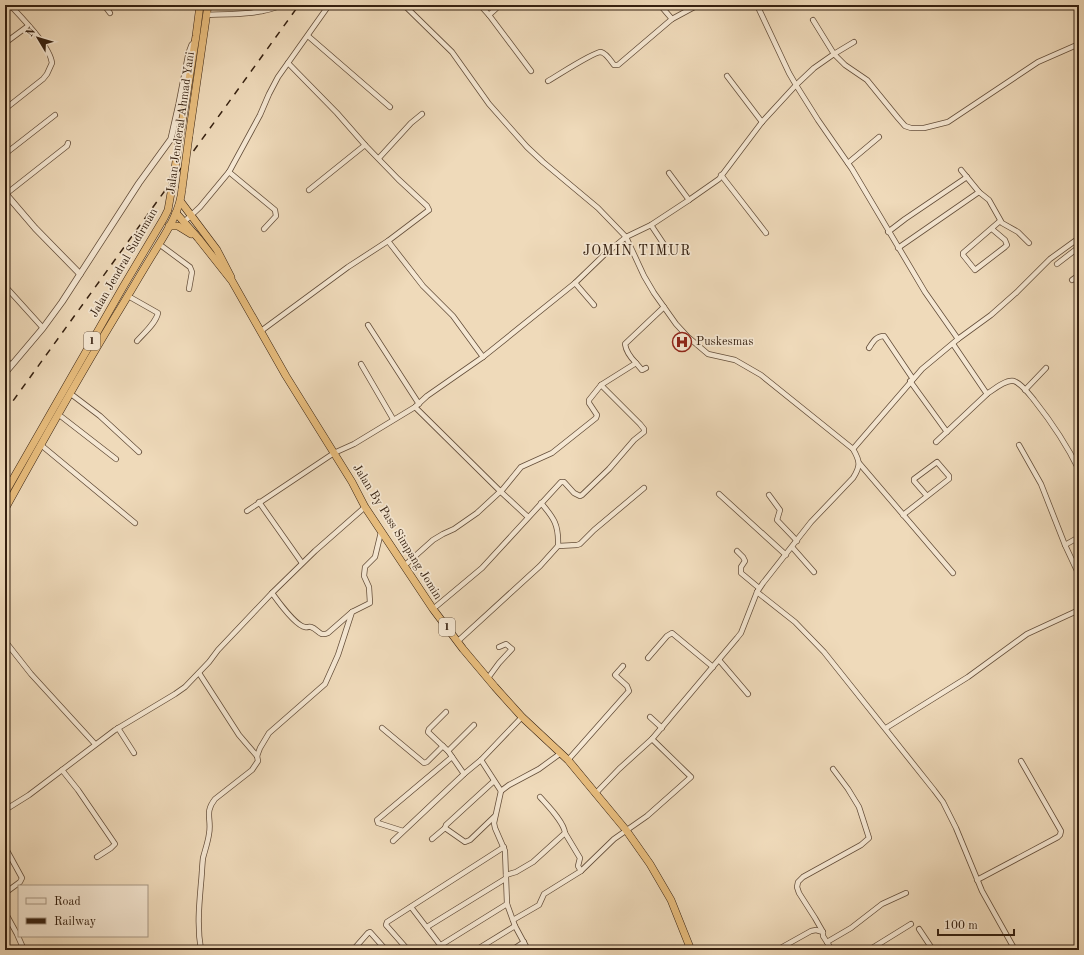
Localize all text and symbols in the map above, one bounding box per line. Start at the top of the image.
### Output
north arrow [18,18,58,58]
text: N [24,26,39,39]
street label: Jalan Jenderal Ahmad Yani [165,51,197,195]
street label: Jalan Jendral Sudirman [88,206,160,320]
district label: JOMIN TIMUR [583,244,691,258]
hospital icon: Puskesmas [671,331,693,353]
road number: 1 [84,332,100,350]
place label: Puskesmas [696,336,753,348]
street label: Jalan By Pass Simpang Jomin [350,462,444,602]
road number: 1 [439,618,455,636]
legend [18,885,148,937]
text: Road [54,896,81,908]
scale bar [938,911,1014,937]
text: Railway [54,916,97,928]
text: 100 m [944,920,978,932]

